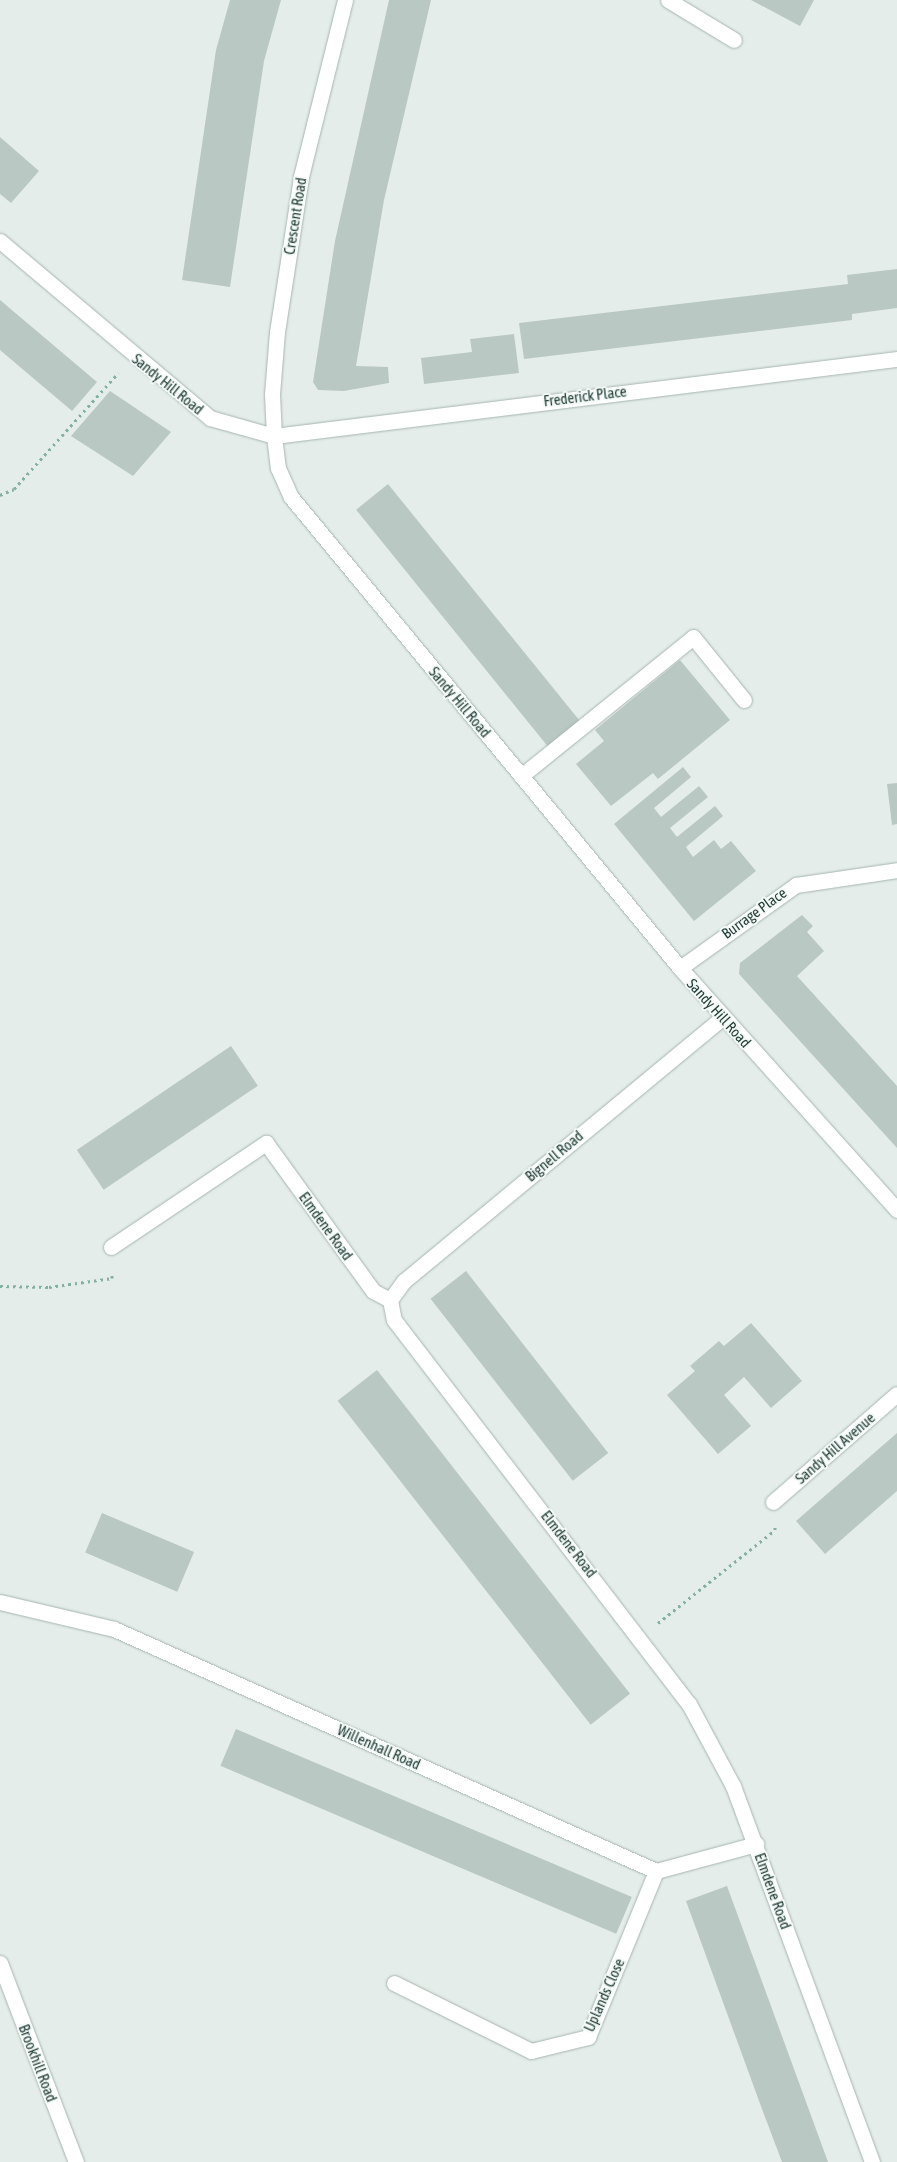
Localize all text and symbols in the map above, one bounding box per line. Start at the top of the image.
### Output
street label: Crescent Road [280,176,310,256]
street label: Sandy Hill Road [129,350,207,418]
street label: Frederick Place [542,382,628,410]
street label: Sandy Hill Road [425,663,495,741]
street label: Burrage Place [718,884,790,942]
street label: Sandy Hill Road [683,975,755,1051]
street label: Bignell Road [522,1127,586,1185]
street label: Elmdene Road [295,1188,357,1264]
street label: Sandy Hill Avenue [792,1409,878,1487]
street label: Elmdene Road [537,1507,601,1581]
street label: Willenhall Road [335,1721,423,1773]
street label: Elmdene Road [751,1850,795,1932]
street label: Uplands Close [580,1956,628,2034]
street label: Brookhill Road [15,2022,61,2104]

